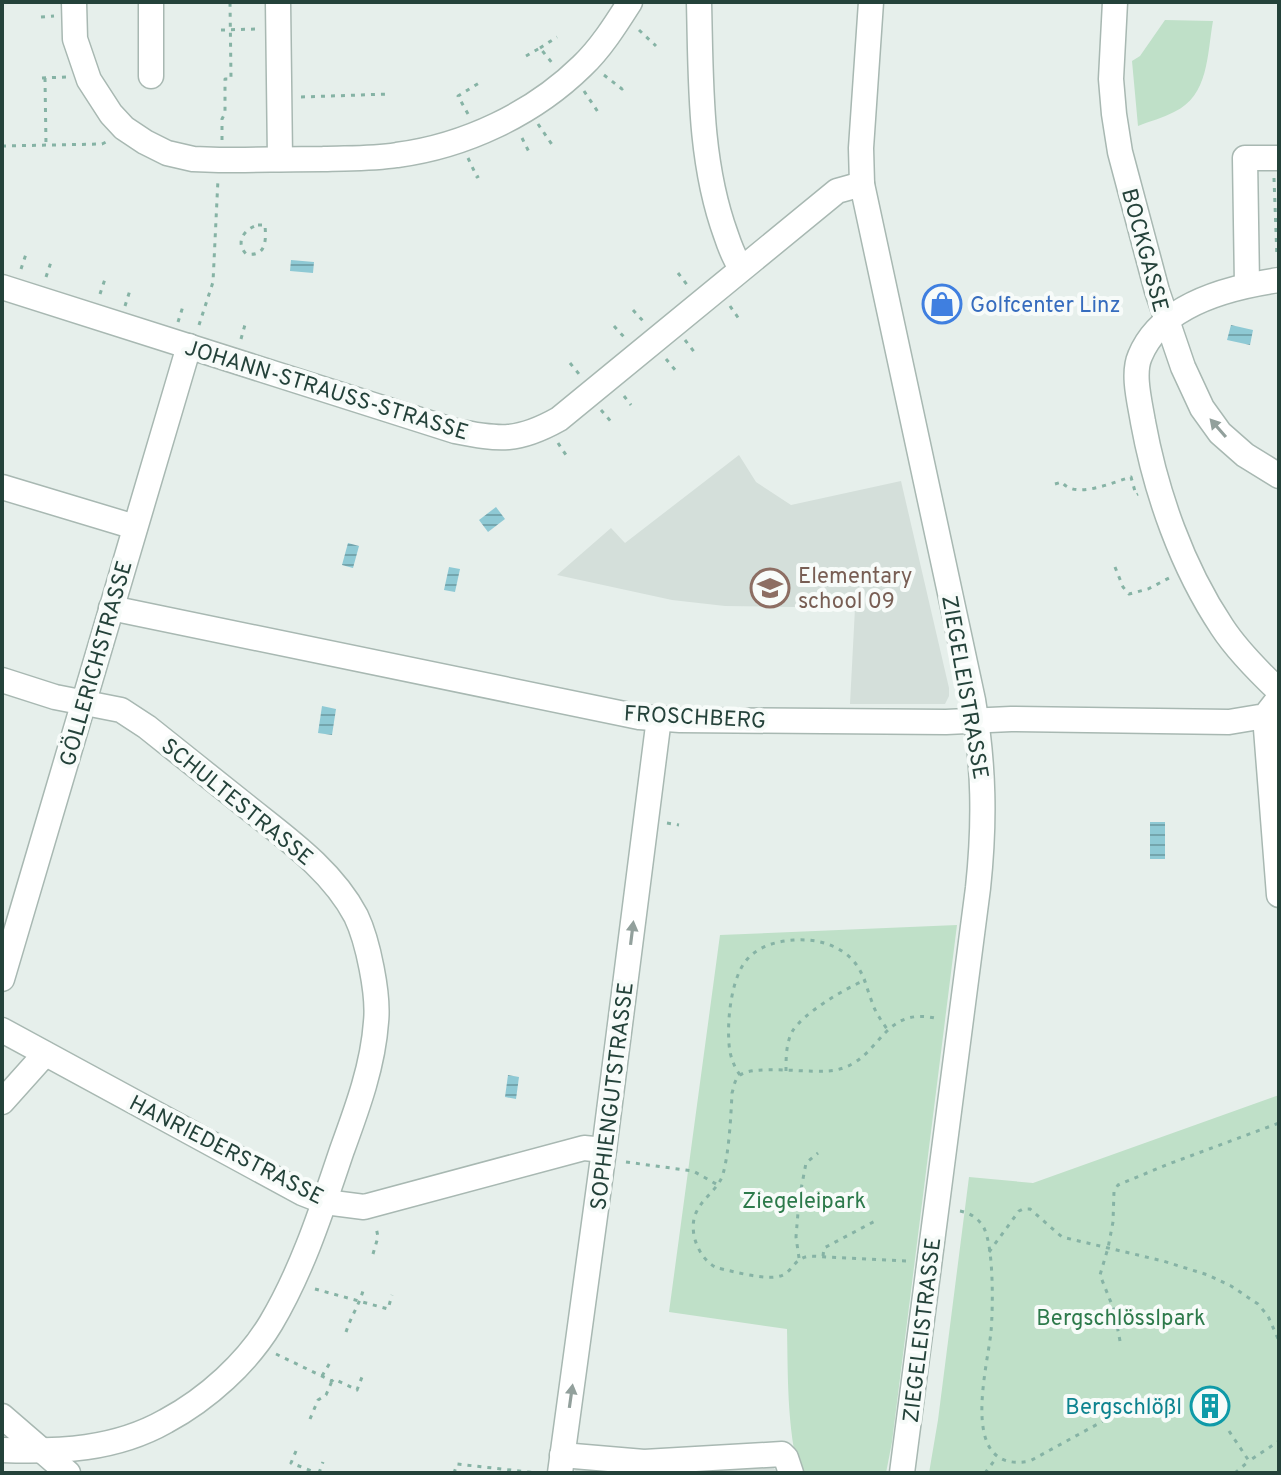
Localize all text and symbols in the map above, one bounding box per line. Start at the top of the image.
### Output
street label: BOCKGASSE [1114,186,1173,315]
shop icon: Golfcenter Linz [921,283,963,325]
place label: Golfcenter Linz [970,293,1121,320]
street label: JOHANN-STRAUSS-STRASSE [181,335,471,447]
one-way arrow [1210,419,1227,439]
street label: GÖLLERICHSTRASSE [53,557,140,770]
place label: Elementary school 09 [798,564,912,616]
school or university icon: Elementary school 09 [749,567,791,609]
street label: ZIEGELEISTRASSE [934,593,993,782]
street label: FROSCHBERG [623,701,767,736]
street label: SCHULTESTRASSE [155,733,318,872]
one-way arrow [626,921,639,946]
street label: SOPHIENGUTSTRASSE [586,981,641,1212]
street label: HANRIEDERSTRASSE [124,1091,328,1212]
park label: Ziegeleipark [742,1189,866,1216]
street label: ZIEGELEISTRASSE [899,1236,948,1424]
park label: Bergschlösslpark [1036,1306,1206,1333]
one-way arrow [565,1383,578,1408]
building icon: Bergschlößl [1189,1385,1231,1427]
place label: Bergschlößl [1065,1395,1182,1422]

